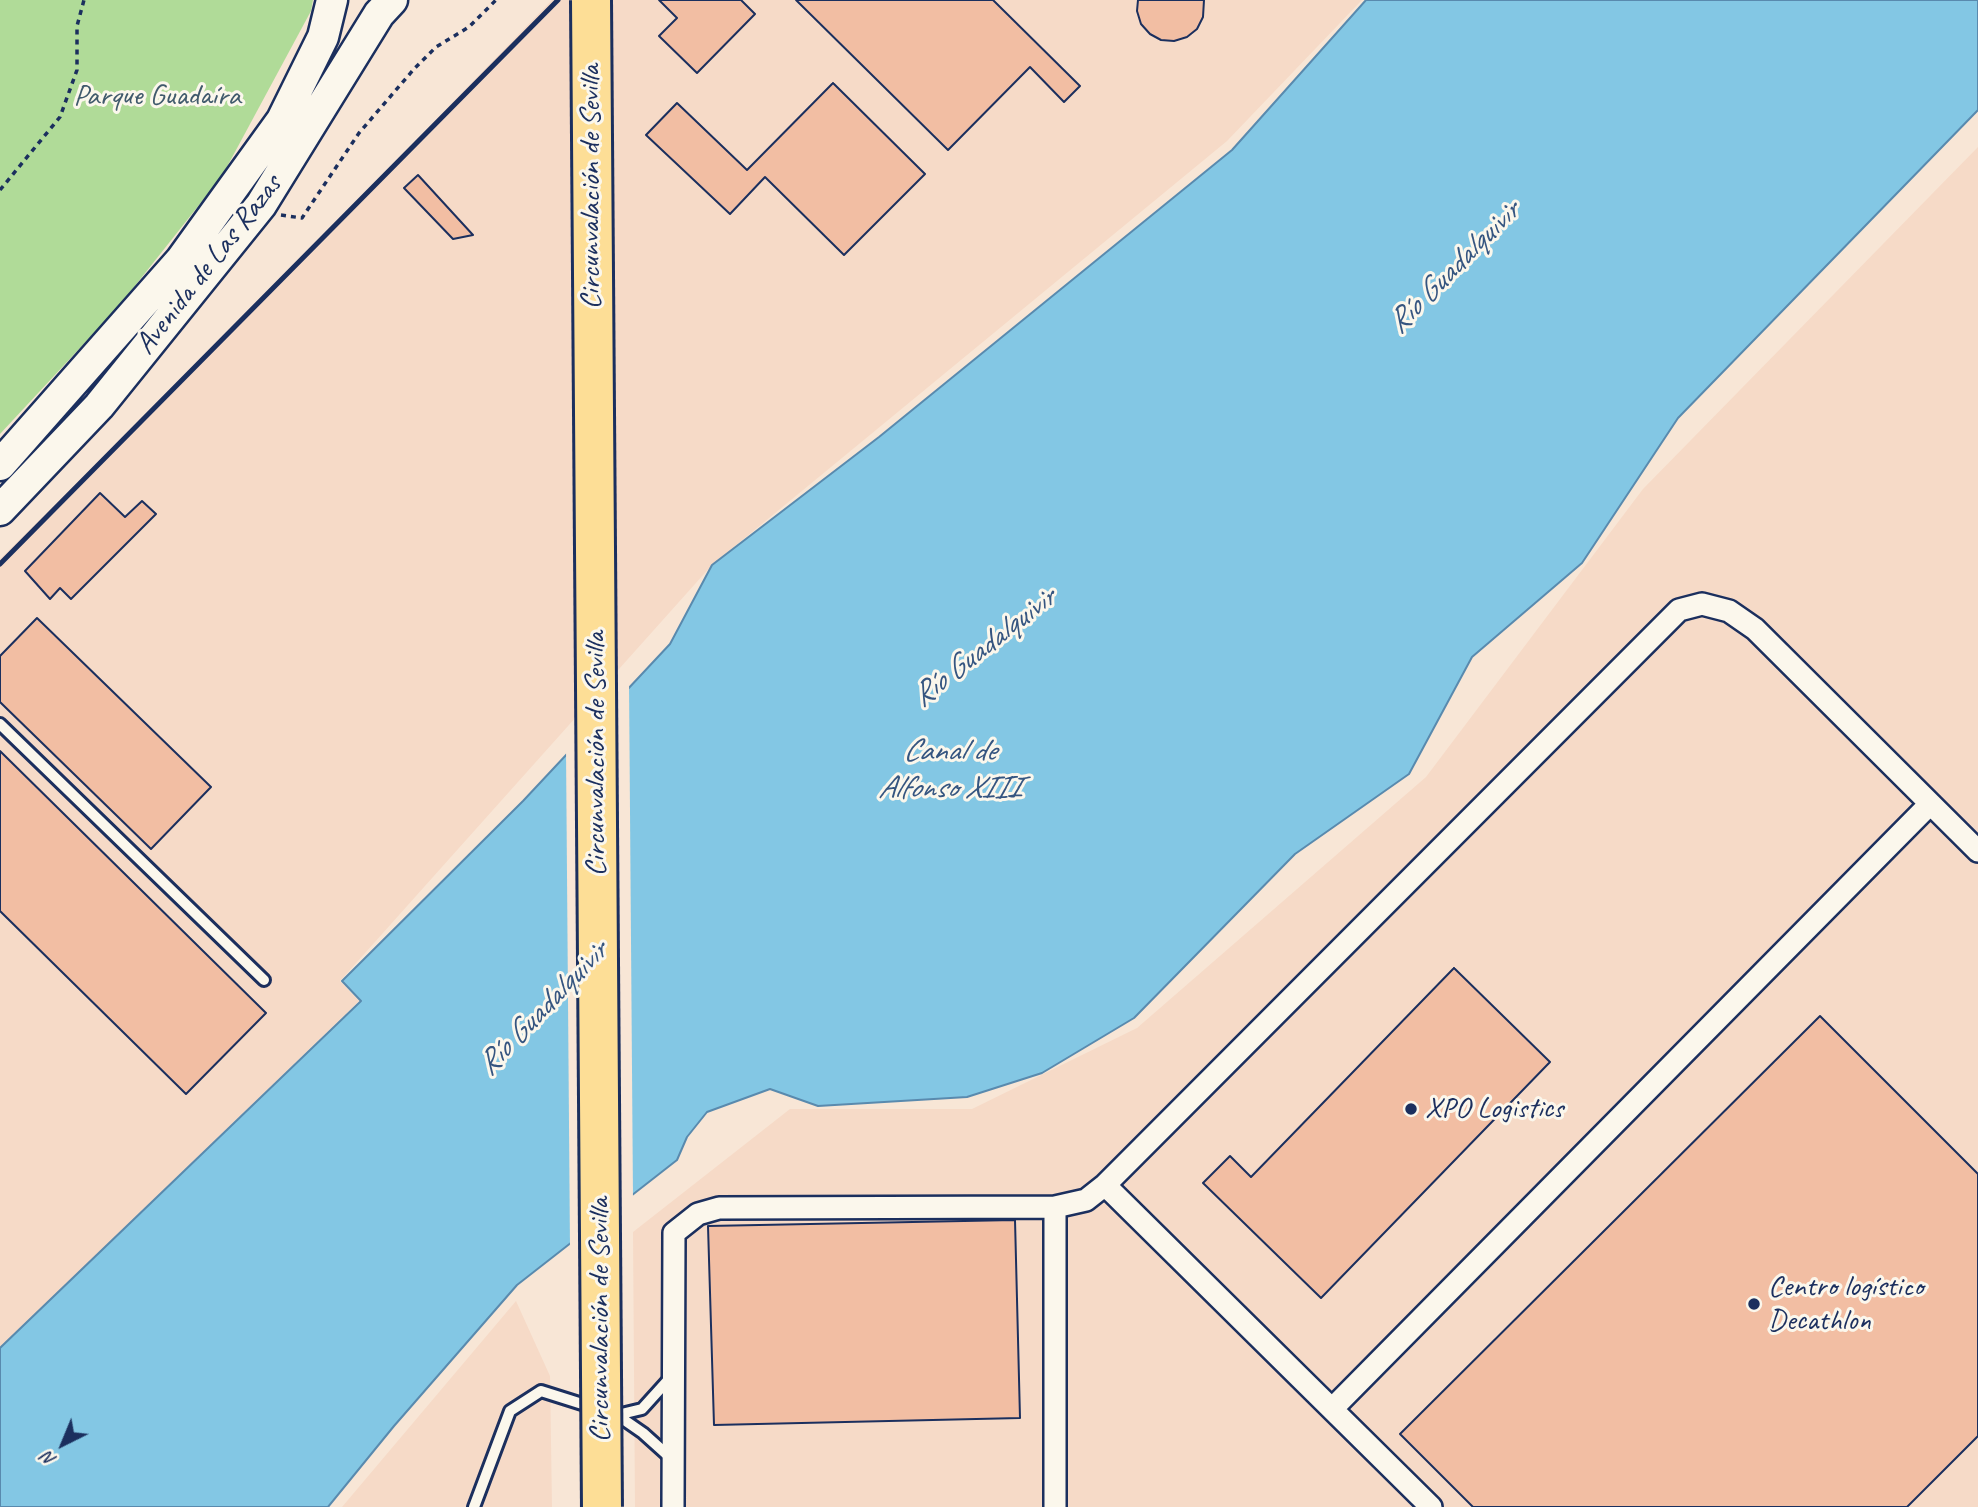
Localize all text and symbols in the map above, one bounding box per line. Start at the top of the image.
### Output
street label: Circunvalación de Sevilla [573,65,609,309]
park label: Parque Guadaíra [73,78,241,114]
street label: Avenida de Las Razas [128,168,290,362]
water label: Río Guadalquivir [1380,194,1528,342]
water label: Río Guadalquivir [905,580,1063,716]
street label: Circunvalación de Sevilla [578,632,614,876]
water label: Canal de Alfonso XIII [878,733,1020,808]
water label: Río Guadalquivir [470,934,616,1084]
place label: XPO Logistics [1425,1091,1563,1127]
marker: XPO Logistics [1403,1101,1419,1117]
street label: Circunvalación de Sevilla [582,1198,618,1442]
place label: Centro logístico Decathlon [1768,1269,1923,1340]
marker: Centro logístico Decathlon [1746,1296,1762,1312]
north arrow [28,1409,98,1479]
text: N [36,1447,61,1472]

